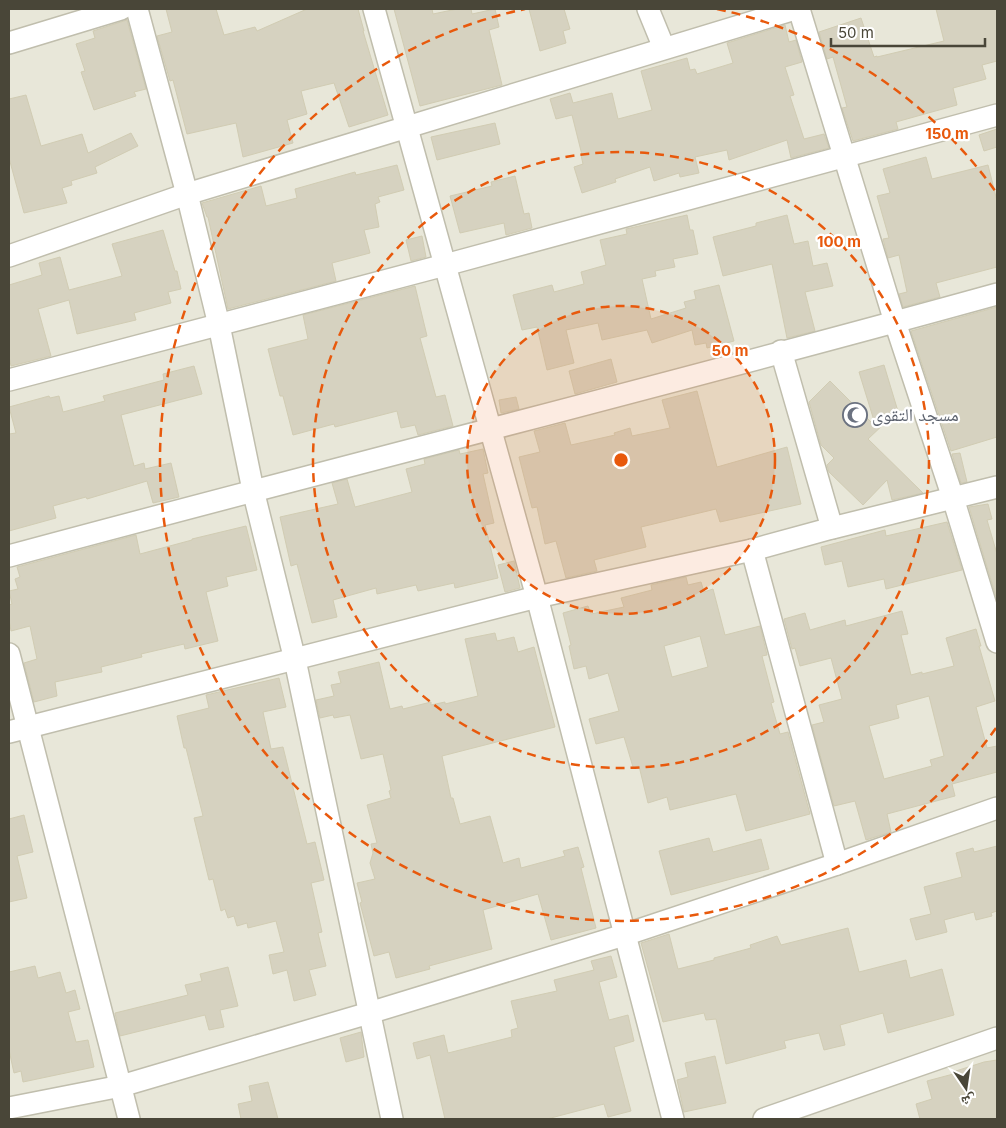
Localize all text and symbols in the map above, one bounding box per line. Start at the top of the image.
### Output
scale bar [831,15,985,47]
text: 50 m [838,23,874,42]
text: 150 m [925,124,969,143]
text: 100 m [817,232,861,251]
text: 50 m [712,341,748,360]
mosque icon: مسجد التقوى [842,402,868,428]
place label: مسجد التقوى [872,404,959,426]
centre of rings [612,451,630,469]
north arrow [941,1063,991,1113]
text: ش [960,1090,978,1111]

